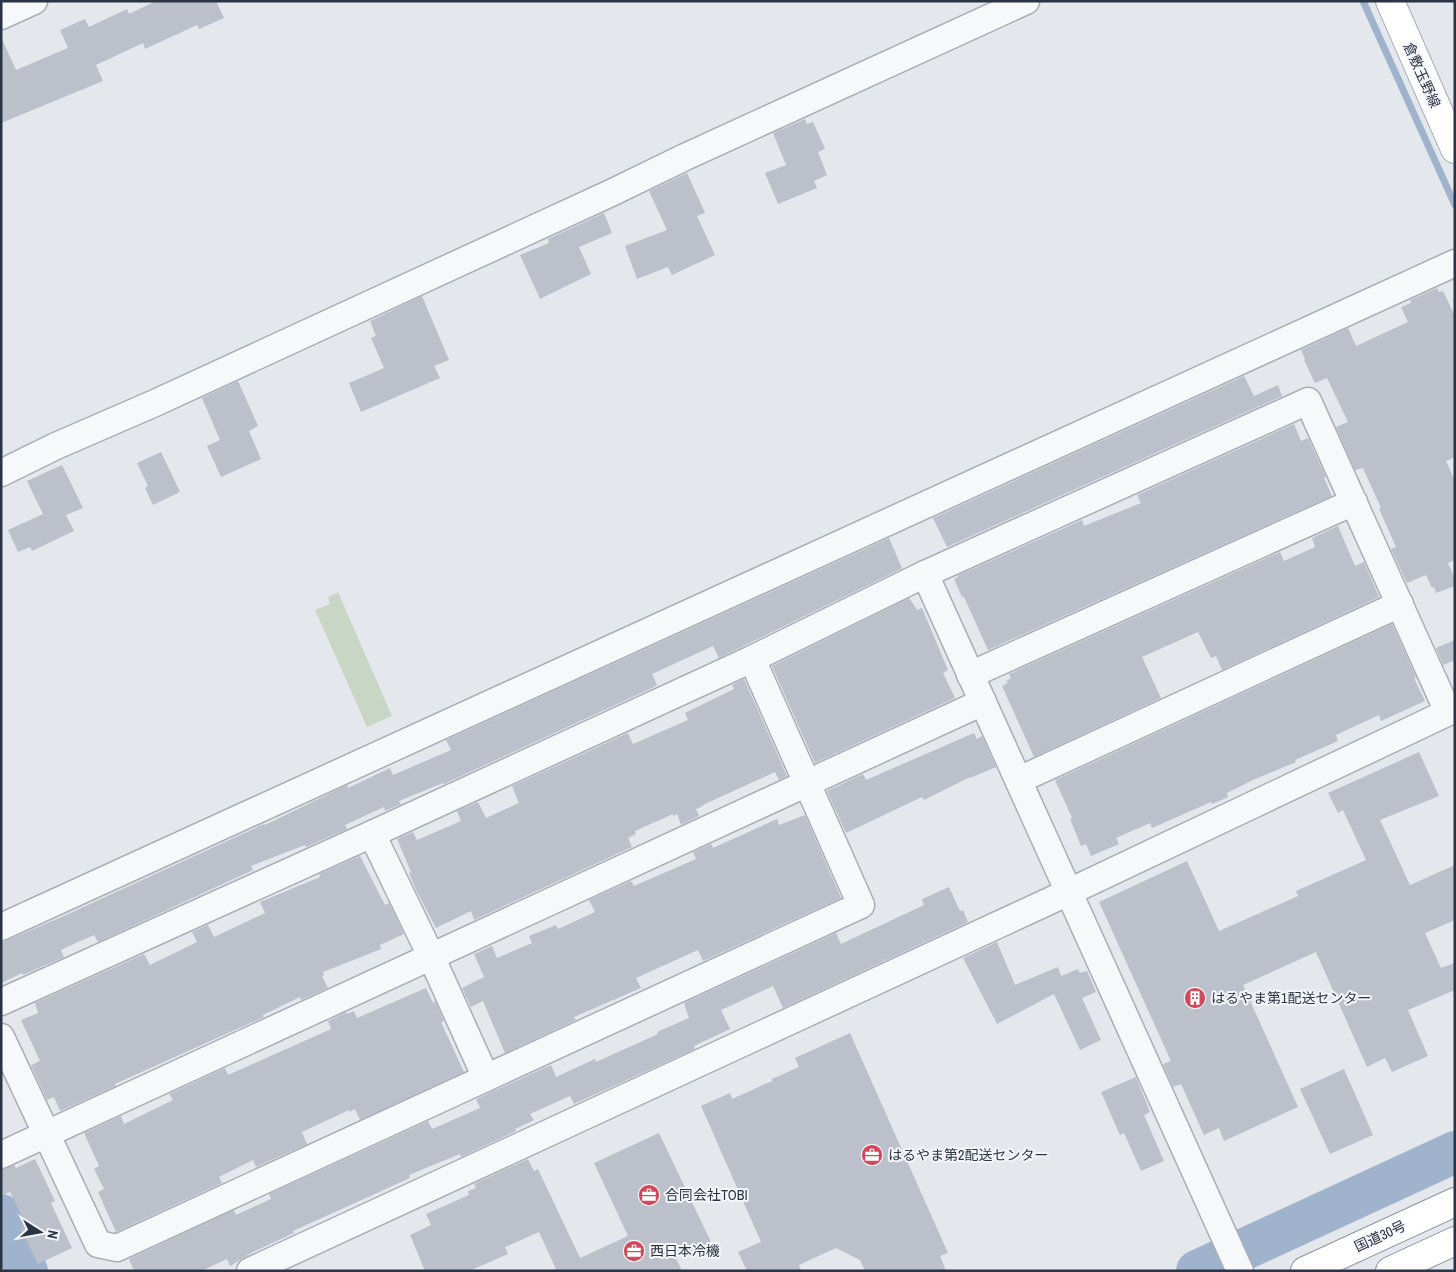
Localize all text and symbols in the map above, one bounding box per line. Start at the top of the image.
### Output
street label: 倉敷玉野線 [1400,39,1444,111]
building icon: はるやま第1配送センター [1183,986,1207,1010]
place label: はるやま第1配送センター [1211,989,1371,1007]
office icon: はるやま第2配送センター [860,1143,884,1167]
place label: はるやま第2配送センター [888,1146,1048,1164]
office icon: 合同会社TOBI [637,1183,661,1207]
place label: 合同会社TOBI [665,1186,748,1204]
north arrow [15,1207,65,1257]
street label: 国道30号 [1351,1216,1409,1256]
text: N [43,1229,62,1240]
office icon: 西日本冷機 [622,1239,646,1263]
place label: 西日本冷機 [650,1242,720,1260]

